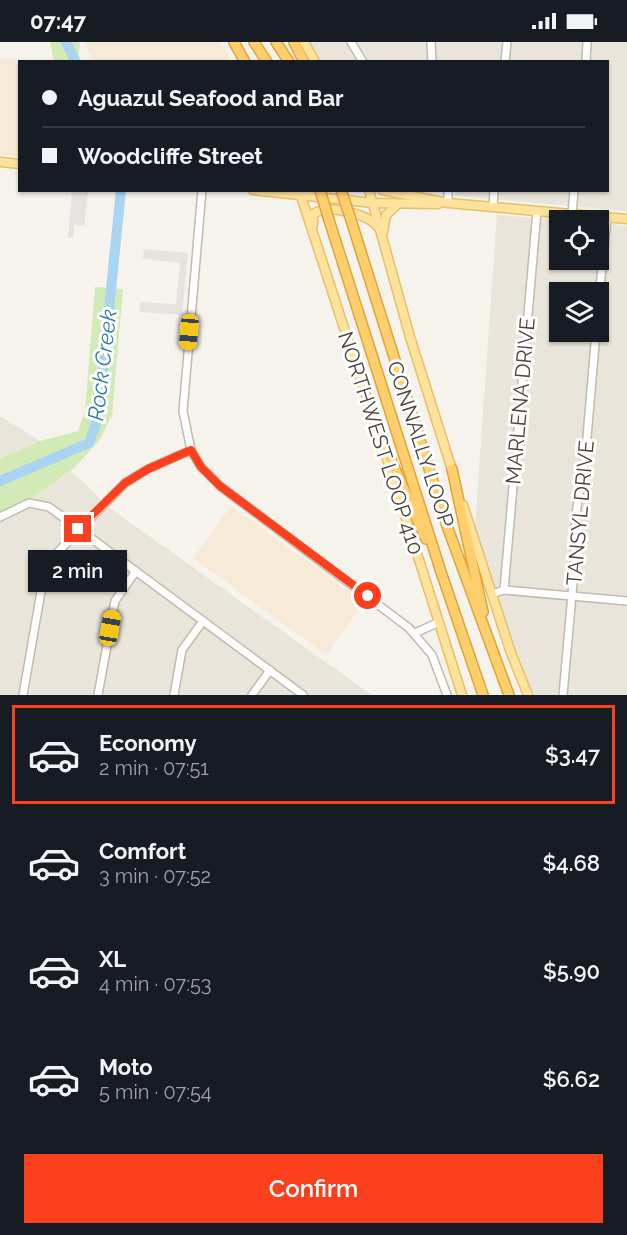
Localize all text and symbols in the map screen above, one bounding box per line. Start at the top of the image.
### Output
text: 07:47 [30,8,86,34]
text: Aguazul Seafood and Bar [78,85,344,111]
text: Woodcliffe Street [78,143,263,169]
map controls [549,210,609,342]
button: locate [549,210,609,270]
button: layers [549,282,609,342]
water label: Rock Creek [82,308,122,422]
car [178,313,200,351]
street label: MARLENA DRIVE [500,316,540,486]
street label: NORTHWEST LOOP 410 [333,328,429,558]
street label: CONNALLY LOOP [382,358,460,530]
street label: TANSYL DRIVE [561,439,599,587]
route end [64,515,91,542]
callout: 2 min [28,550,128,592]
text: 2 min [52,559,103,583]
route start [354,582,381,609]
car [98,609,122,647]
icon: car [27,728,81,782]
text: Economy [99,730,197,756]
text: $3.47 [545,742,600,768]
text: 2 min · 07:51 [99,756,209,780]
icon: car [27,836,81,890]
text: Comfort [99,838,186,864]
text: $4.68 [543,850,600,876]
text: 3 min · 07:52 [99,864,211,888]
icon: car [27,944,81,998]
text: XL [99,946,126,972]
text: $5.90 [543,958,600,984]
text: 4 min · 07:53 [99,972,212,996]
icon: car [27,1052,81,1106]
text: Moto [99,1054,153,1080]
text: $6.62 [543,1066,600,1092]
text: 5 min · 07:54 [99,1080,212,1104]
button: Confirm [24,1154,603,1223]

